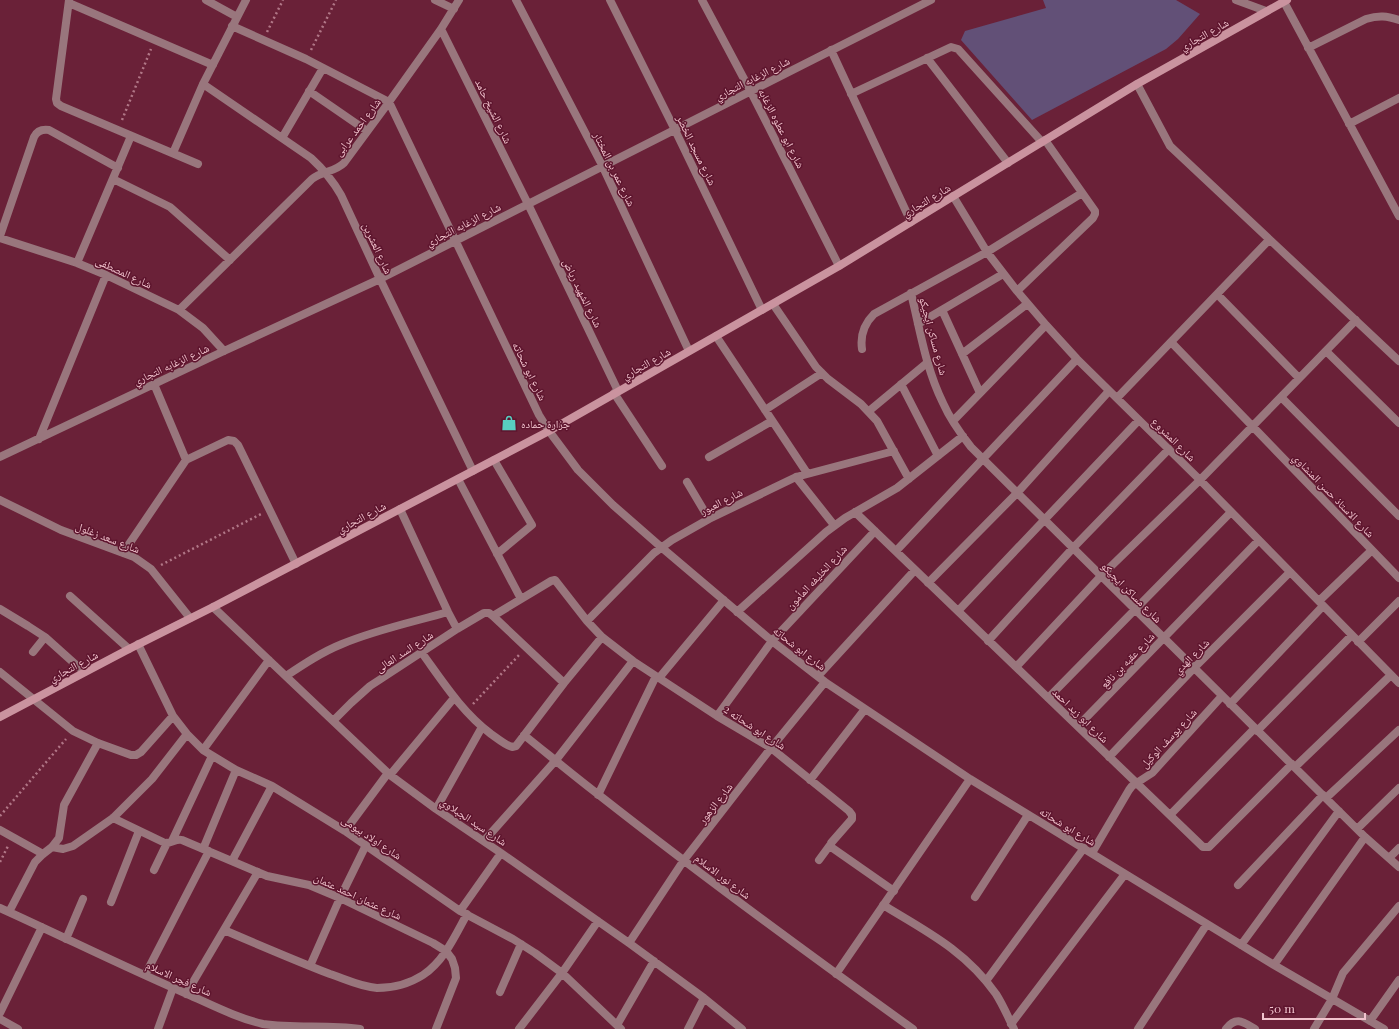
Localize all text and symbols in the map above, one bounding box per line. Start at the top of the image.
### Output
street label: شارع التجاري [1177,14,1232,55]
street label: شارع الزغابه التجاري [712,53,793,105]
street label: شارع الشيخ حامد [472,76,516,146]
street label: شارع ابو عطوه الزغابه [755,85,809,171]
street label: شارع احمد عرابى [330,95,384,159]
street label: شارع مسجد الخضر [673,111,721,188]
street label: شارع عمر بن المختار [590,128,639,209]
street label: شارع التجاري [899,180,954,222]
street label: شارع الزغابه التجاري [423,199,504,251]
street label: شارع العشرين [360,220,396,276]
street label: شارع المصطفى [93,252,155,292]
street label: شارع الشهيد رياض [560,256,606,330]
street label: شارع مساكن ايجيكو [916,295,952,377]
street label: شارع ابو شحاته [509,339,551,403]
street label: شارع الزغابه التجاري [131,340,212,390]
street label: شارع التجاري [619,343,674,384]
shop icon: جزارة حماده [500,414,518,432]
street label: شارع المشروع [1149,414,1199,464]
place label: جزارة حماده [521,416,570,431]
street label: شارع الاستاذ حسن المنشاوي [1289,450,1378,542]
street label: شارع العبور [696,484,745,519]
street label: شارع التجاري [334,498,389,538]
street label: شارع سعد زغلول [74,518,142,556]
street label: شارع الخليفه المأمون [782,541,850,613]
street label: شارع مساكن ايجيكو [1098,558,1166,626]
street label: شارع ابو شحاته [770,623,830,673]
street label: شارع السد العالى [372,627,436,675]
street label: شارع عقبه بن نافع [1097,629,1157,691]
street label: شارع الهدي [1170,635,1213,678]
street label: شارع التجاري [46,647,101,687]
street label: شارع ابو زيد احمد [1050,684,1112,746]
street label: شارع ابو شحاته 2 [721,701,789,753]
street label: شارع يوسف الوكيل [1136,705,1200,771]
street label: شارع الزهور [694,779,736,827]
street label: شارع سيد الجبلاوي [437,793,510,850]
street label: شارع ابو شحاته [1037,803,1099,849]
street label: شارع اولاد بيومى [339,811,405,863]
street label: شارع نور الاسلام [692,850,754,902]
street label: شارع عثمان احمد عثمان [312,869,404,923]
street label: شارع فجر الاسلام [144,957,214,999]
scale bar [1263,995,1365,1021]
text: 50 m [1269,1000,1295,1016]

